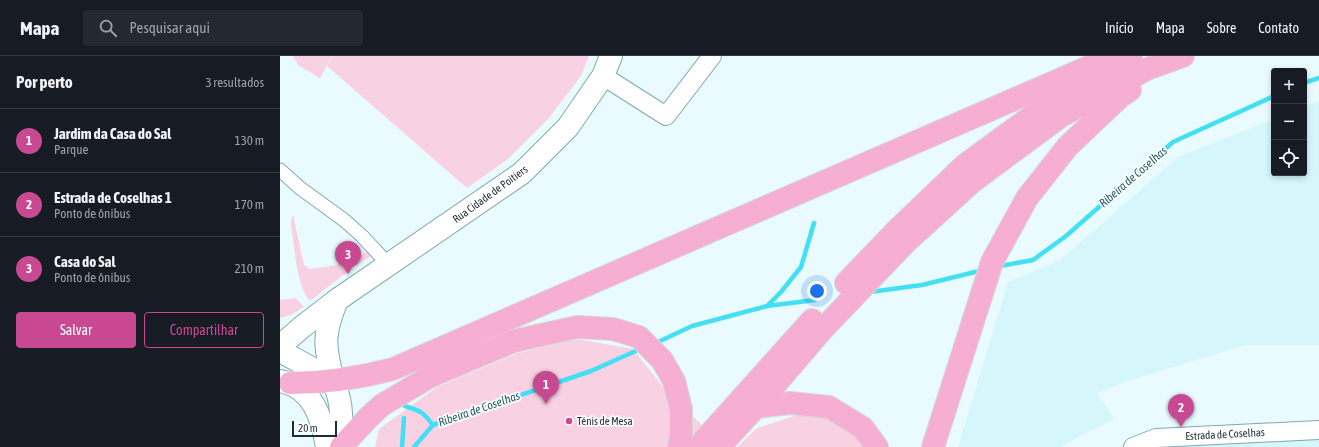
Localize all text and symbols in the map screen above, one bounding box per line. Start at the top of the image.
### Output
search box [83,10,363,46]
text: Mapa [20,17,59,39]
icon: search [97,17,119,39]
text: Pesquisar aqui [129,19,210,36]
text: Início [1105,20,1134,36]
text: Mapa [1156,20,1185,36]
text: Sobre [1207,20,1236,36]
text: Contato [1258,20,1299,36]
map controls [1271,68,1307,176]
button: + [1271,68,1307,104]
text: Por perto [16,72,73,92]
text: 3 resultados [205,75,264,90]
button: − [1271,104,1307,140]
text: Jardim da Casa do Sal [54,125,171,142]
text: 1 [26,133,32,148]
text: 130 m [235,133,264,148]
button: locate [1271,140,1307,176]
text: Parque [54,142,88,157]
water label: Ribeira de Coselhas [1096,144,1170,210]
street label: Rua Cidade de Poitiers [450,163,530,225]
text: Estrada de Coselhas 1 [54,189,172,206]
text: 2 [26,197,32,212]
text: 170 m [235,197,264,212]
text: Ponto de ônibus [54,206,130,221]
pin: 3 [335,241,361,274]
text: Casa do Sal [54,253,116,270]
text: 3 [26,261,32,276]
text: 210 m [235,261,264,276]
text: Ponto de ônibus [54,270,130,285]
your location [807,281,827,301]
button: Salvar [16,312,136,348]
button: Compartilhar [144,312,264,348]
pin: 1 [533,371,559,404]
water label: Ribeira de Coselhas [436,388,522,430]
pin: 2 [1168,394,1194,427]
place label: Ténis de Mesa [577,415,633,427]
marker: Ténis de Mesa [564,416,574,426]
scale bar [292,419,337,438]
text: 20 m [298,422,318,434]
street label: Estrada de Coselhas [1185,426,1265,442]

